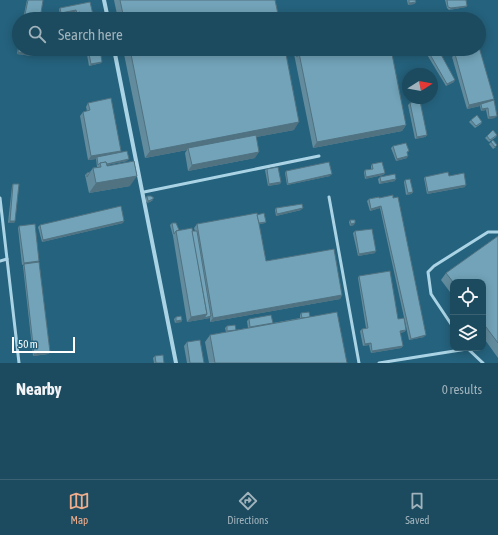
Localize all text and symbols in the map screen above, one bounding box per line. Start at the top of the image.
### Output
search box [12,12,486,56]
icon: search [26,23,48,45]
text: Search here [58,26,123,43]
north arrow [402,68,438,104]
map controls [450,279,486,351]
button: locate [450,279,486,315]
button: layers [450,315,486,351]
scale bar [12,335,75,354]
text: 50 m [18,338,38,350]
text: Nearby [16,379,62,399]
text: 0 results [442,382,482,397]
tab: Map [68,490,90,526]
tab: Directions [227,490,268,526]
tab: Saved [405,490,430,526]

